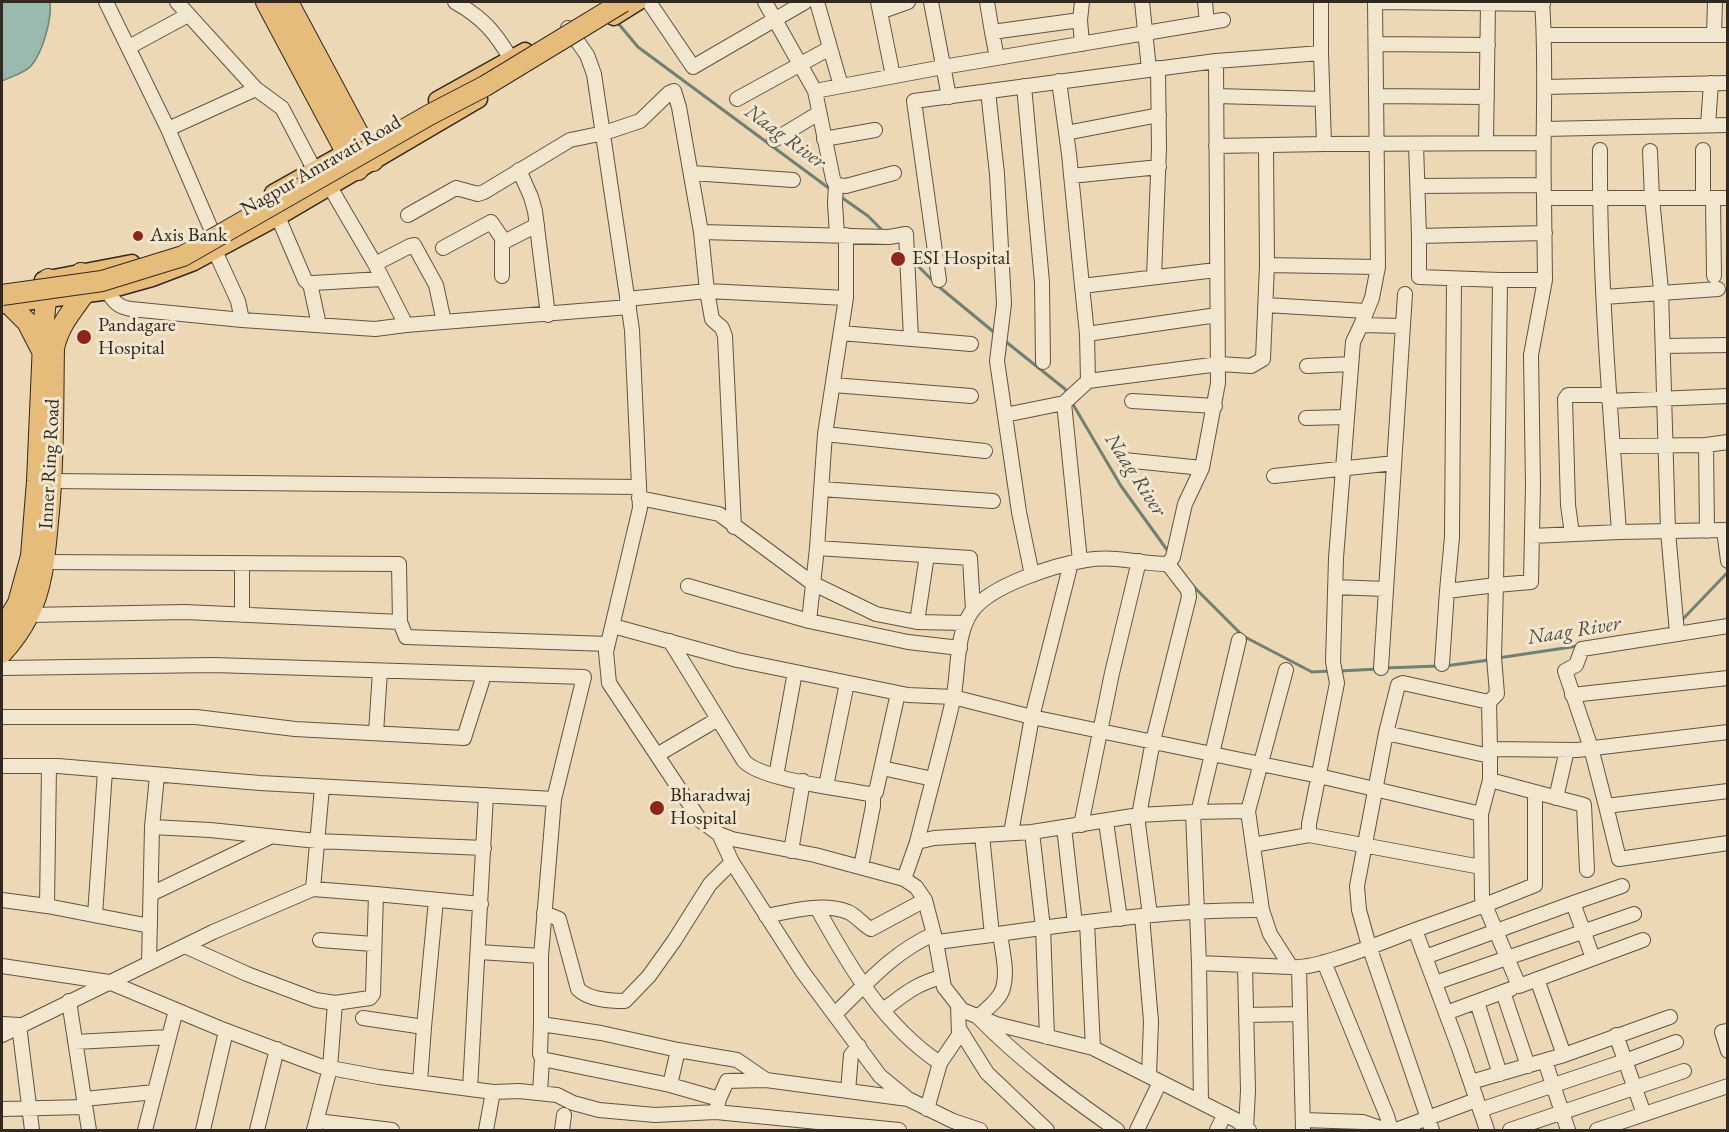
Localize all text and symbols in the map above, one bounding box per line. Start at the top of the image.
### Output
water label: Naag River [740,99,830,175]
street label: Nagpur Amravati Road [237,110,405,222]
place label: Axis Bank [150,224,227,248]
marker: Axis Bank [131,229,145,243]
place label: ESI Hospital [912,247,1010,271]
marker: ESI Hospital [889,250,907,268]
place label: Pandagare Hospital [98,314,176,361]
marker: Pandagare Hospital [75,328,93,346]
street label: Inner Ring Road [35,398,65,530]
water label: Naag River [1099,429,1171,521]
water label: Naag River [1526,611,1622,651]
place label: Bharadwaj Hospital [670,784,750,831]
marker: Bharadwaj Hospital [648,799,666,817]

